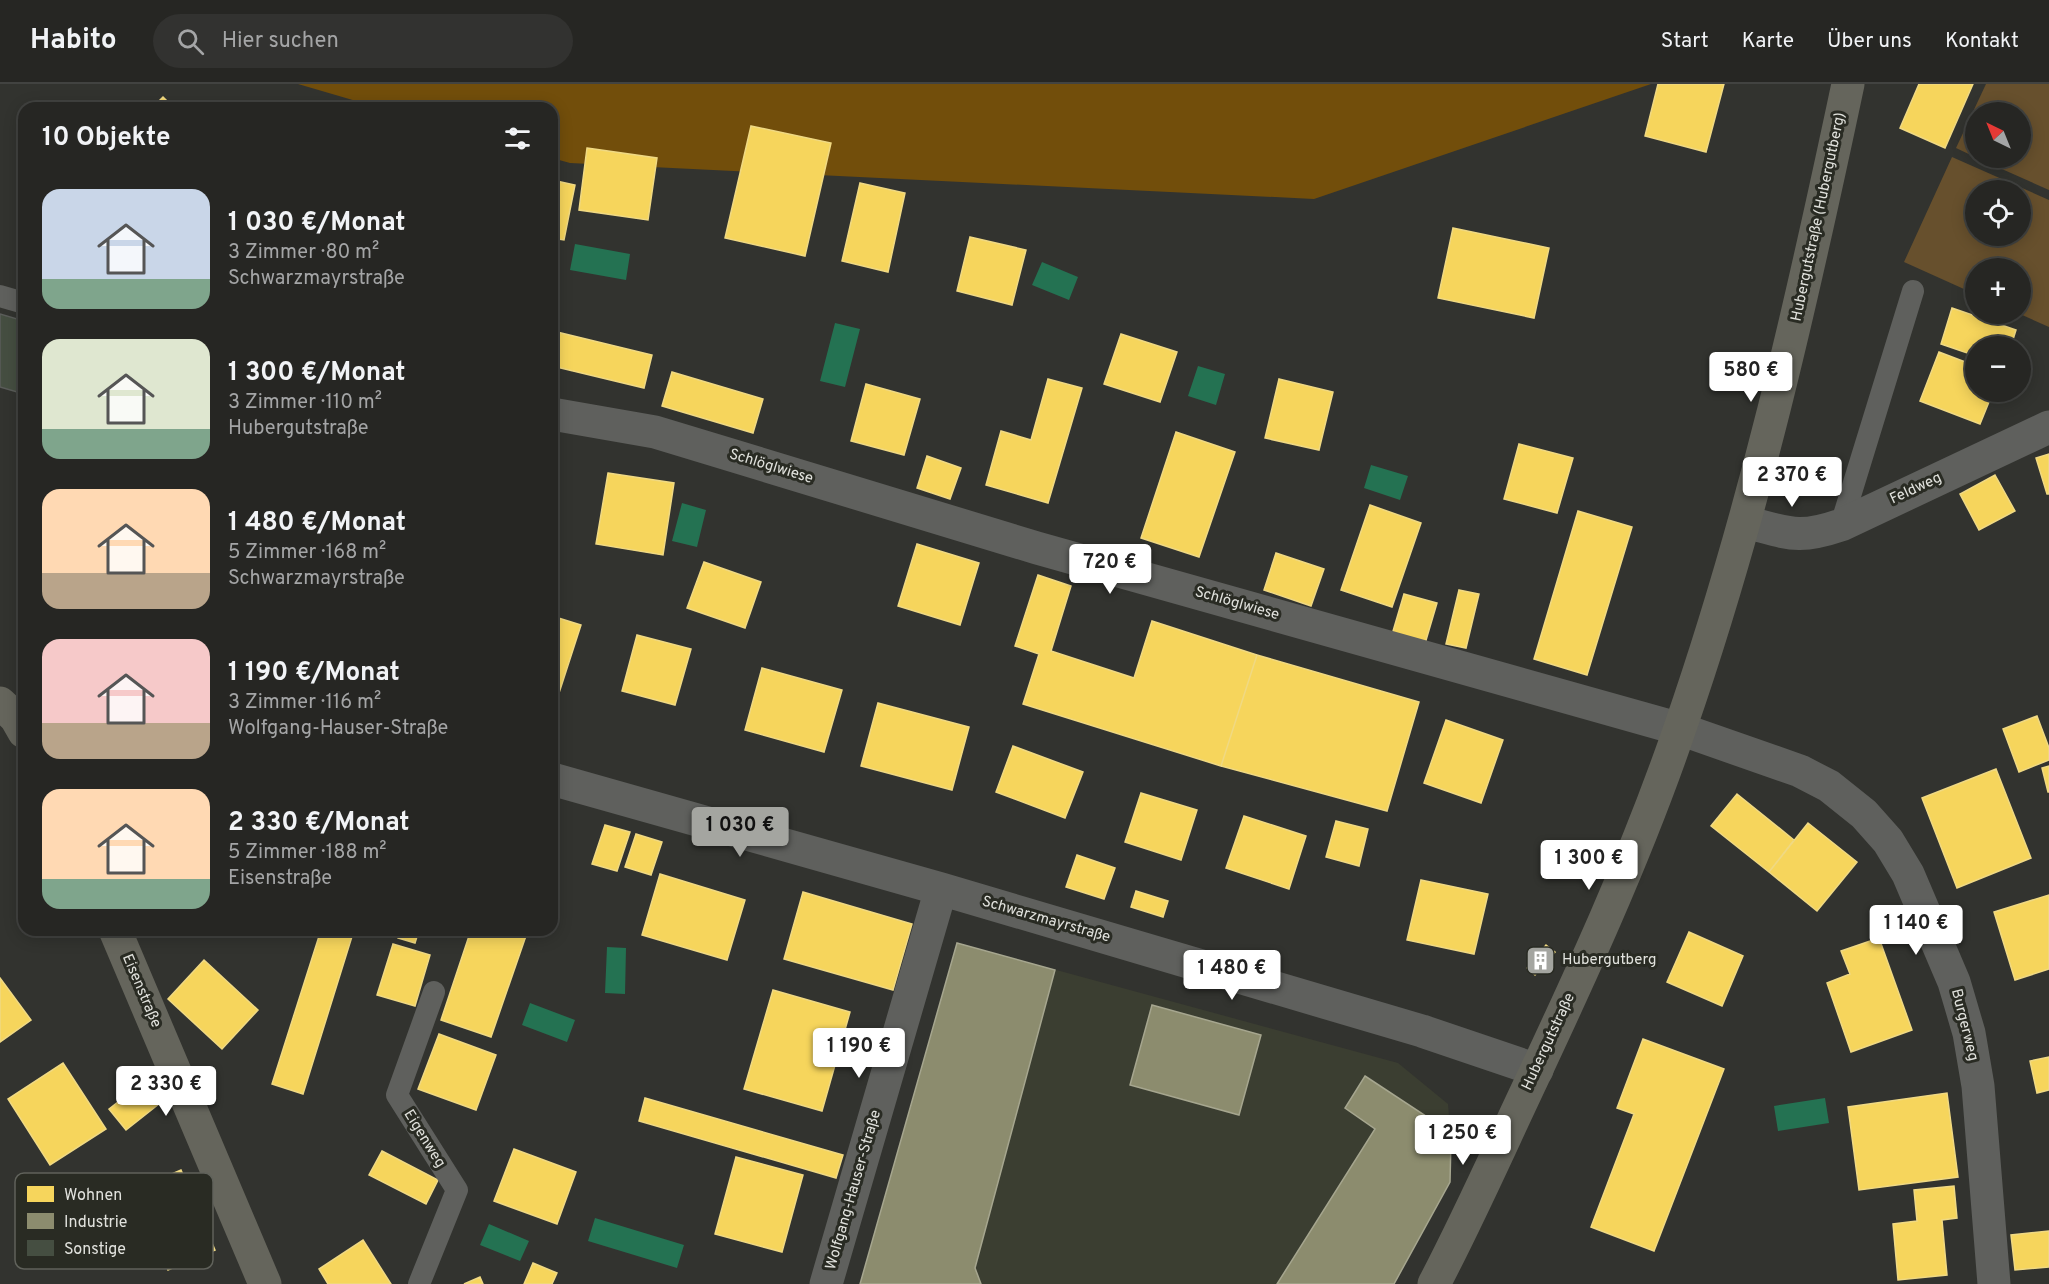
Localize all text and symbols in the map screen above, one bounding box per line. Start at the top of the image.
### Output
search box [153,14,573,68]
text: Habito [30,23,117,59]
icon: search [174,25,207,58]
text: Hier suchen [222,28,339,55]
text: Start [1661,28,1709,55]
text: Karte [1742,28,1794,55]
text: Über uns [1827,28,1912,55]
text: Kontakt [1945,28,2019,55]
north arrow [1965,102,2031,168]
map controls [1965,102,2031,402]
street label: Hubergutstraße (Hubergutberg) [1788,111,1850,323]
text: 10 Objekte [42,122,171,155]
icon: filters [501,122,534,155]
button: locate [1965,180,2031,246]
text: 1 030 €/Monat [228,207,405,240]
icon: home [90,213,162,285]
text: 3 Zimmer · 80 m² [228,240,379,266]
button: + [1965,258,2031,324]
text: Schwarzmayrstraße [228,266,405,292]
button: − [1965,336,2031,402]
pin: 580 € [1709,352,1793,403]
text: 1 300 €/Monat [228,357,406,390]
text: 580 € [1723,358,1779,384]
icon: home [90,363,162,435]
text: 3 Zimmer · 110 m² [228,390,382,416]
text: Hubergutstraße [228,416,369,442]
street label: Schlöglwiese [727,445,815,489]
pin: 2 370 € [1737,457,1847,508]
text: 2 370 € [1757,463,1827,489]
street label: Feldweg [1887,469,1945,509]
text: 1 480 €/Monat [228,507,406,540]
icon: home [90,513,162,585]
text: 5 Zimmer · 168 m² [228,540,386,566]
pin: 720 € [1068,544,1152,595]
text: 720 € [1083,550,1137,576]
text: Schwarzmayrstraße [228,566,405,592]
street label: Schlöglwiese [1193,583,1281,625]
text: 1 190 €/Monat [228,657,400,690]
icon: home [90,663,162,735]
text: 3 Zimmer · 116 m² [228,690,381,716]
text: Wolfgang-Hauser-Straße [228,716,448,742]
text: 2 330 €/Monat [228,807,409,840]
pin: 1 030 € [685,807,795,858]
icon: home [90,813,162,885]
text: 1 030 € [706,813,774,839]
text: 5 Zimmer · 188 m² [228,840,387,866]
pin: 1 300 € [1534,840,1644,891]
text: 1 300 € [1555,846,1623,872]
text: Eisenstraße [228,866,332,892]
street label: Schwarzmayrstraße [980,893,1112,947]
pin: 1 140 € [1861,905,1971,956]
text: 1 140 € [1884,911,1948,937]
building icon: Hubergutberg [1525,944,1557,976]
pin: 1 480 € [1177,950,1287,1001]
street label: Eisenstraße [117,951,165,1031]
place label: Hubergutberg [1562,951,1656,970]
text: 1 480 € [1198,956,1266,982]
street label: Burgerweg [1946,987,1982,1063]
street label: Hubergutstraße [1518,990,1580,1094]
pin: 1 190 € [804,1028,914,1079]
text: 1 190 € [827,1034,891,1060]
pin: 2 330 € [111,1066,221,1117]
text: 2 330 € [130,1072,202,1098]
street label: Eigenweg [399,1106,449,1172]
street label: Wolfgang-Hauser-Straße [822,1108,886,1272]
pin: 1 250 € [1408,1115,1518,1166]
text: 1 250 € [1429,1121,1497,1147]
legend [15,1173,213,1269]
text: Wohnen [64,1186,122,1206]
text: Industrie [64,1213,127,1233]
text: Sonstige [64,1240,126,1260]

